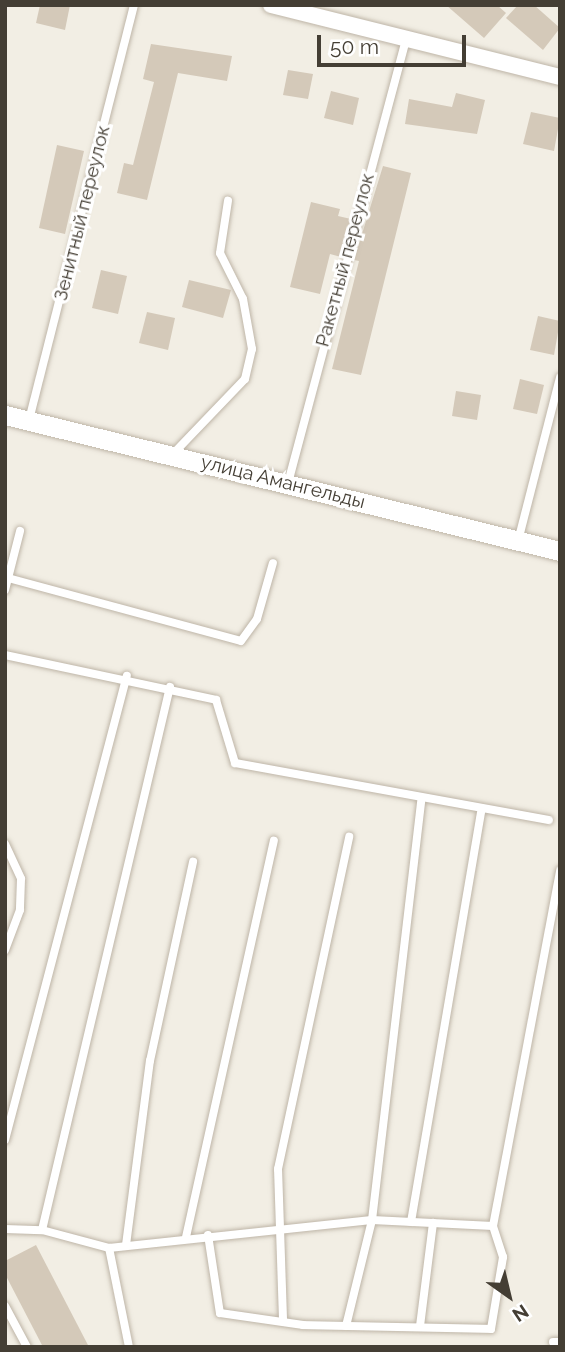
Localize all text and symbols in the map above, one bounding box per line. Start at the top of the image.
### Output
scale bar [320,21,469,65]
text: 50 m [330,34,379,59]
street label: Зенитный переулок [49,123,115,303]
street label: Ракетный переулок [311,171,379,349]
street label: улица Амангельды [198,450,368,514]
north arrow [474,1261,544,1331]
text: N [509,1300,533,1327]

